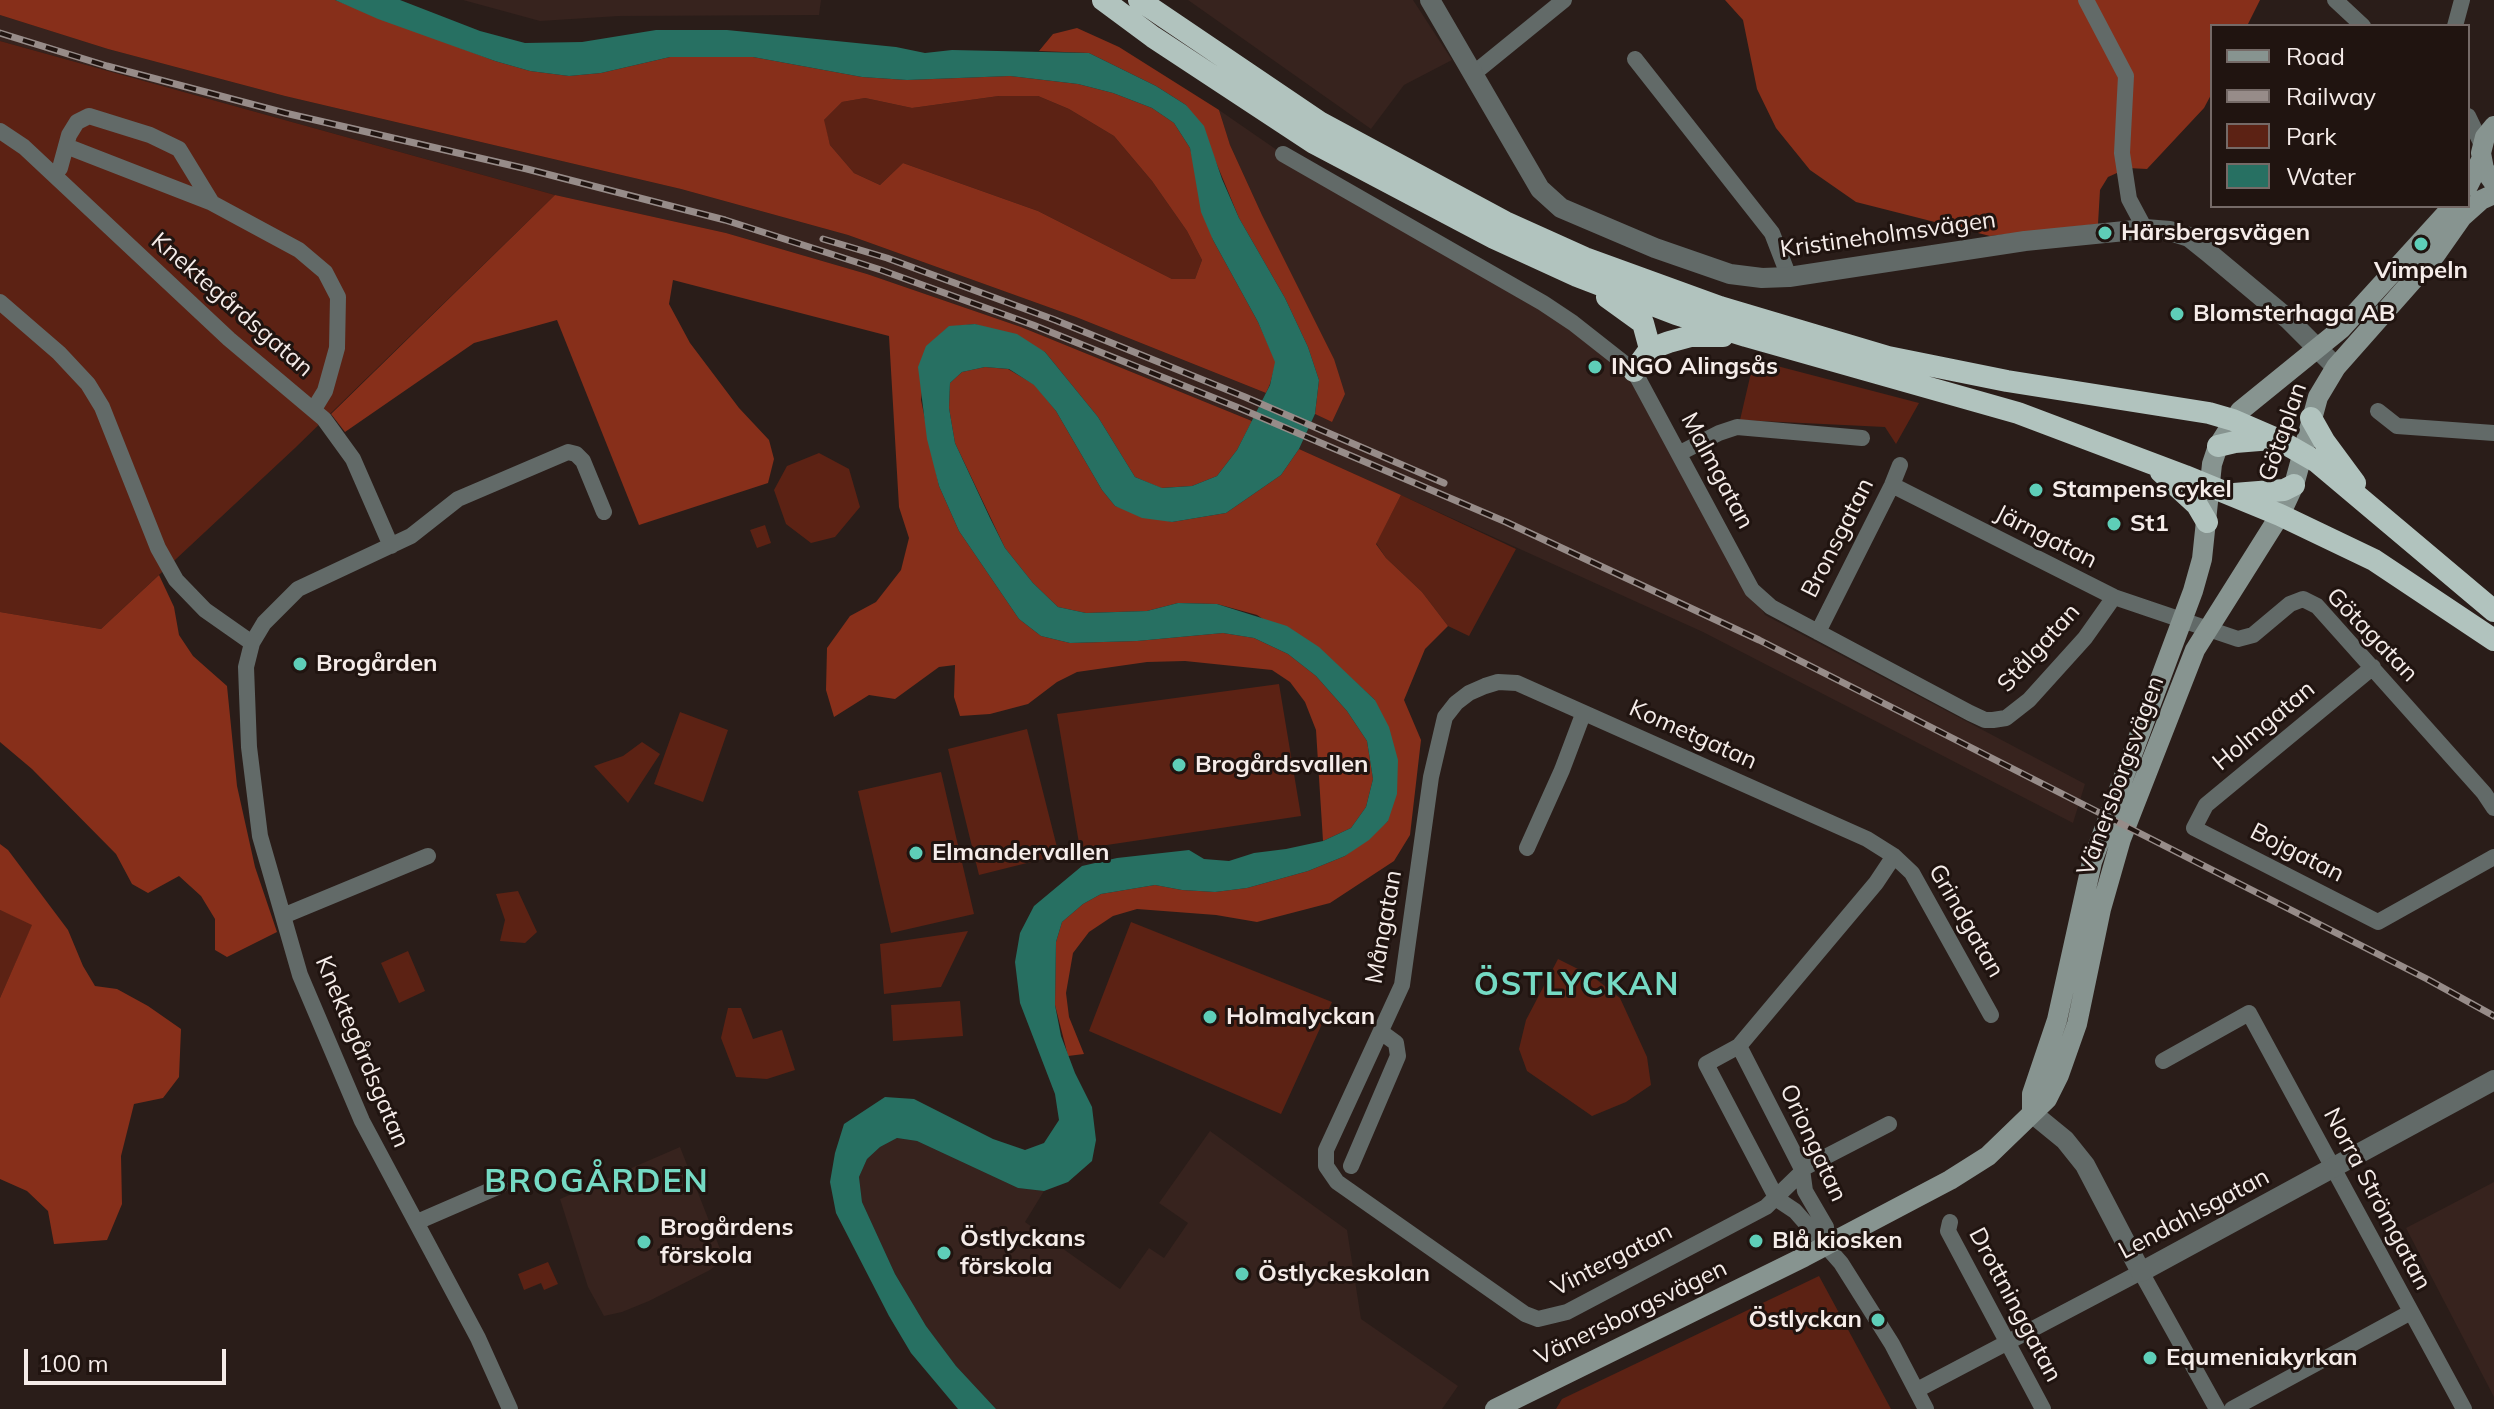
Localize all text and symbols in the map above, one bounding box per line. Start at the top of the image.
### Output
legend [2210,24,2470,208]
text: Road [2286,41,2345,71]
text: Railway [2286,81,2376,111]
text: Park [2286,121,2337,151]
text: Water [2286,161,2356,191]
street label: Kristineholmsvägen [1778,206,1998,264]
place label: Härsbergsvägen [2121,219,2310,247]
marker: Härsbergsvägen [2096,224,2114,242]
street label: Knektegårdsgatan [145,227,319,383]
marker: Vimpeln [2412,235,2430,253]
place label: Vimpeln [2374,257,2468,285]
place label: Blomsterhaga AB [2193,300,2395,328]
marker: Blomsterhaga AB [2168,305,2186,323]
place label: INGO Alingsås [1611,353,1778,381]
marker: INGO Alingsås [1586,358,1604,376]
street label: Götaplan [2253,379,2313,485]
street label: Malmgatan [1674,408,1760,534]
street label: Bronsgatan [1796,473,1880,603]
place label: Stampens cykel [2052,476,2232,504]
marker: Stampens cykel [2027,481,2045,499]
street label: Järngatan [1990,499,2102,575]
place label: St1 [2130,510,2169,538]
marker: St1 [2105,515,2123,533]
street label: Götagatan [2320,582,2424,688]
street label: Stålgatan [1992,598,2086,698]
place label: Brogården [316,650,438,678]
marker: Brogården [291,655,309,673]
street label: Vänersborgsvägen [2072,672,2170,880]
street label: Holmgatan [2207,675,2321,777]
street label: Kometgatan [1625,694,1761,776]
place label: Brogårdsvallen [1195,751,1369,779]
marker: Brogårdsvallen [1170,756,1188,774]
street label: Bojgatan [2245,817,2349,889]
place label: Elmandervallen [932,839,1110,867]
marker: Elmandervallen [907,844,925,862]
street label: Grindgatan [1922,859,2010,983]
street label: Mångatan [1360,868,1408,986]
street label: Knektegårdsgatan [309,952,415,1152]
district label: ÖSTLYCKAN [1474,966,1680,1004]
place label: Holmalyckan [1226,1003,1375,1031]
marker: Holmalyckan [1201,1008,1219,1026]
street label: Oriongatan [1773,1080,1853,1206]
street label: Norra Strömgatan [2317,1103,2437,1295]
street label: Lendahlsgatan [2114,1162,2274,1266]
district label: BROGÅRDEN [484,1163,710,1201]
place label: Brogårdens förskola [660,1214,794,1270]
street label: Vintergatan [1547,1217,1677,1303]
street label: Drottninggatan [1962,1223,2068,1387]
place label: Östlyckans förskola [960,1225,1086,1281]
place label: Blå kiosken [1772,1227,1903,1255]
marker: Blå kiosken [1747,1232,1765,1250]
marker: Brogårdens förskola [635,1233,653,1251]
marker: Östlyckans förskola [935,1244,953,1262]
street label: Vänersborgsvägen [1530,1254,1732,1372]
place label: Östlyckeskolan [1258,1260,1430,1288]
marker: Östlyckeskolan [1233,1265,1251,1283]
place label: Östlyckan [1748,1306,1862,1334]
marker: Östlyckan [1869,1311,1887,1329]
scale bar [28,1333,230,1383]
place label: Equmeniakyrkan [2166,1344,2357,1372]
text: 100 m [38,1348,109,1378]
marker: Equmeniakyrkan [2141,1349,2159,1367]

